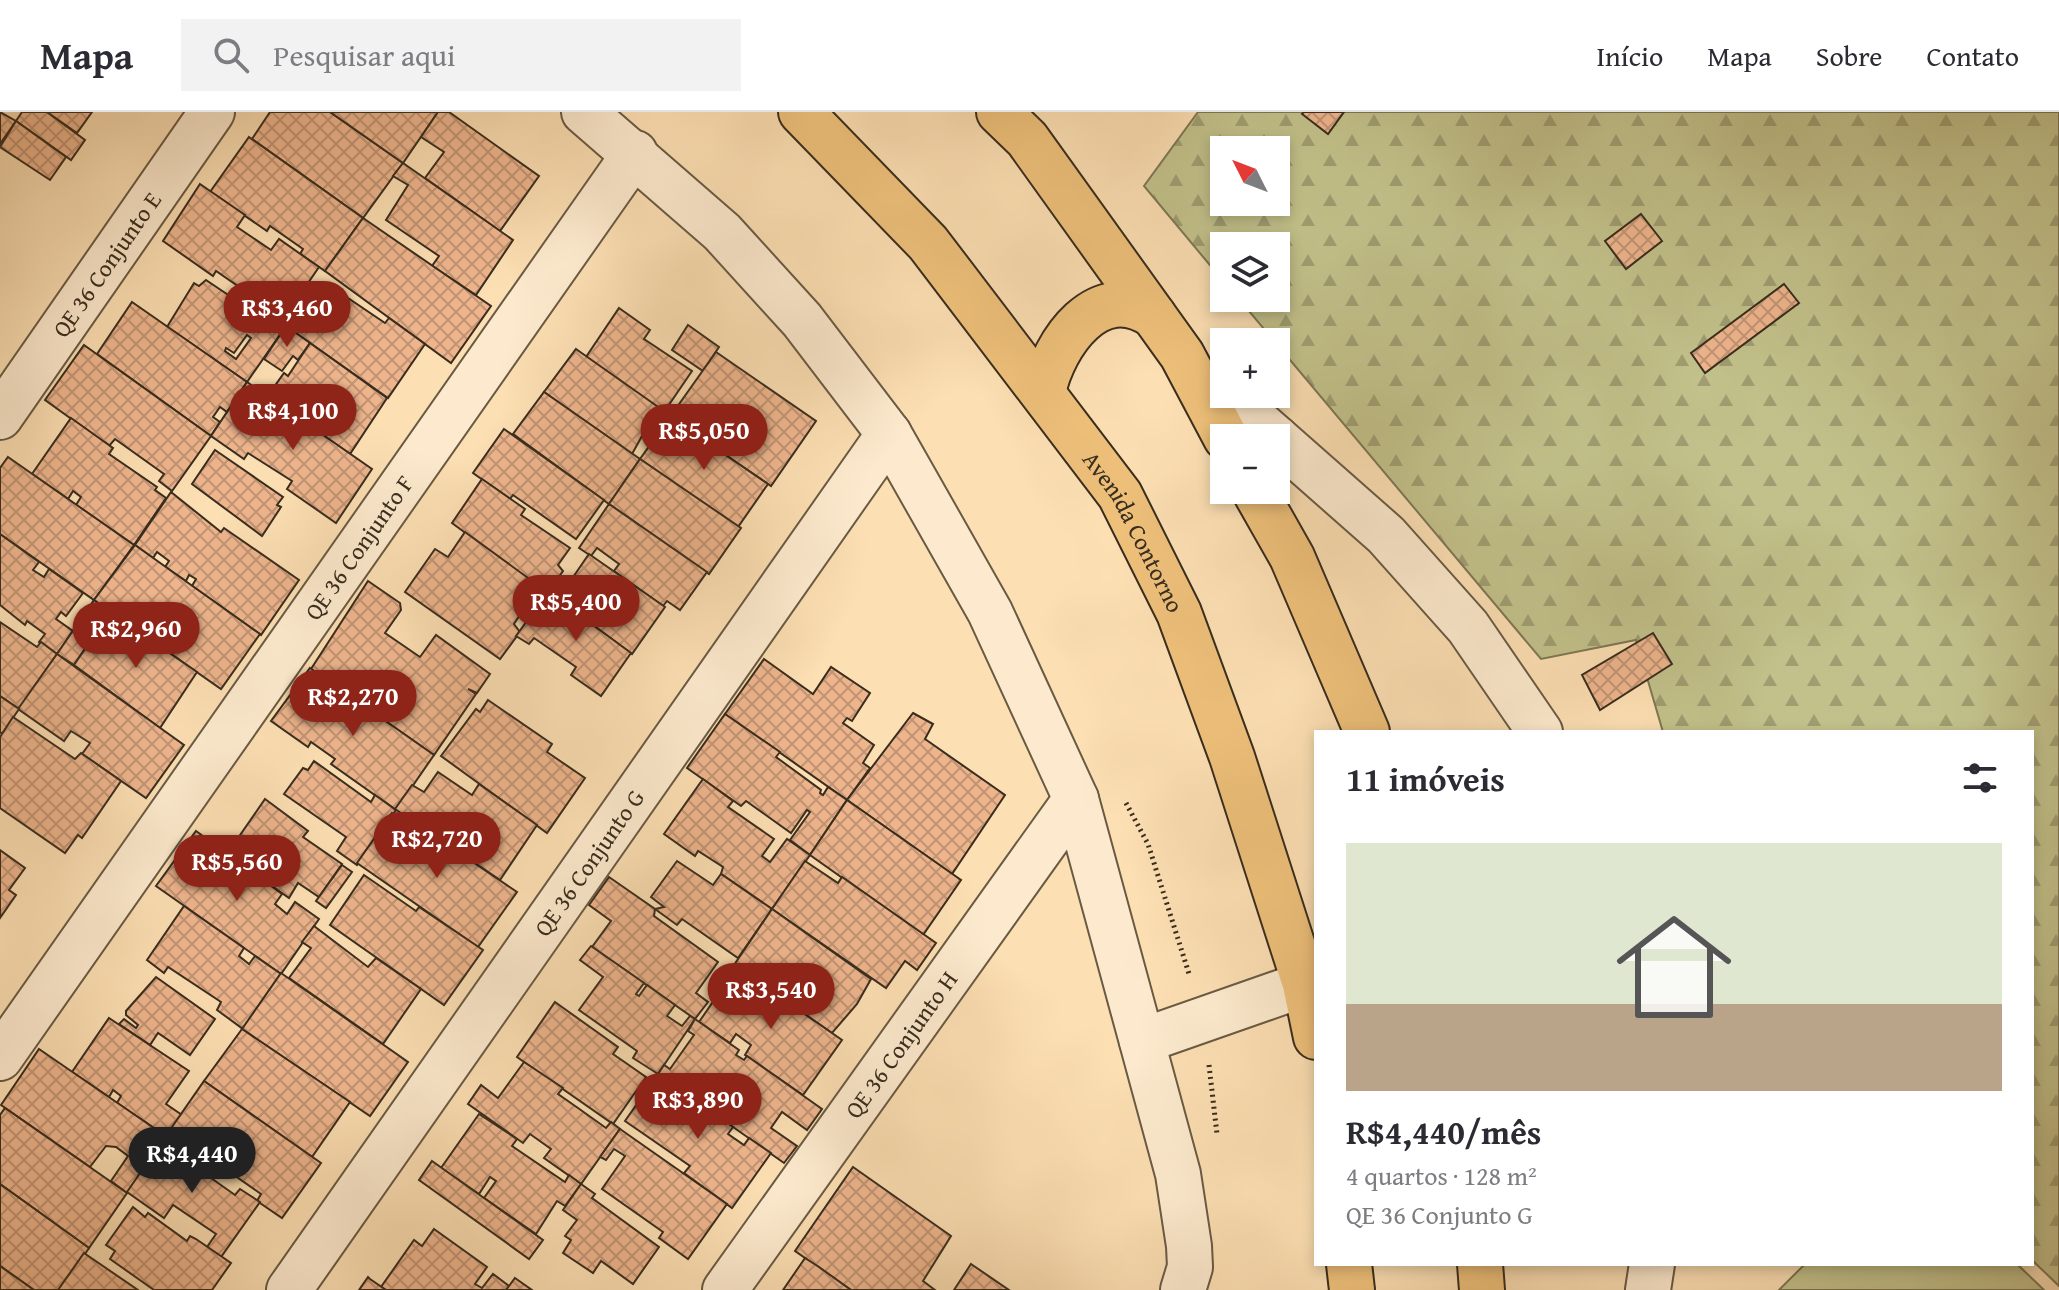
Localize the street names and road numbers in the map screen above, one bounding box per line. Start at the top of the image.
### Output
street label: QE 36 Conjunto E [43,184,169,344]
street label: Avenida Contorno [1075,443,1193,618]
street label: QE 36 Conjunto F [295,468,422,627]
street label: QE 36 Conjunto G [525,782,652,943]
street label: QE 36 Conjunto H [836,963,966,1125]

